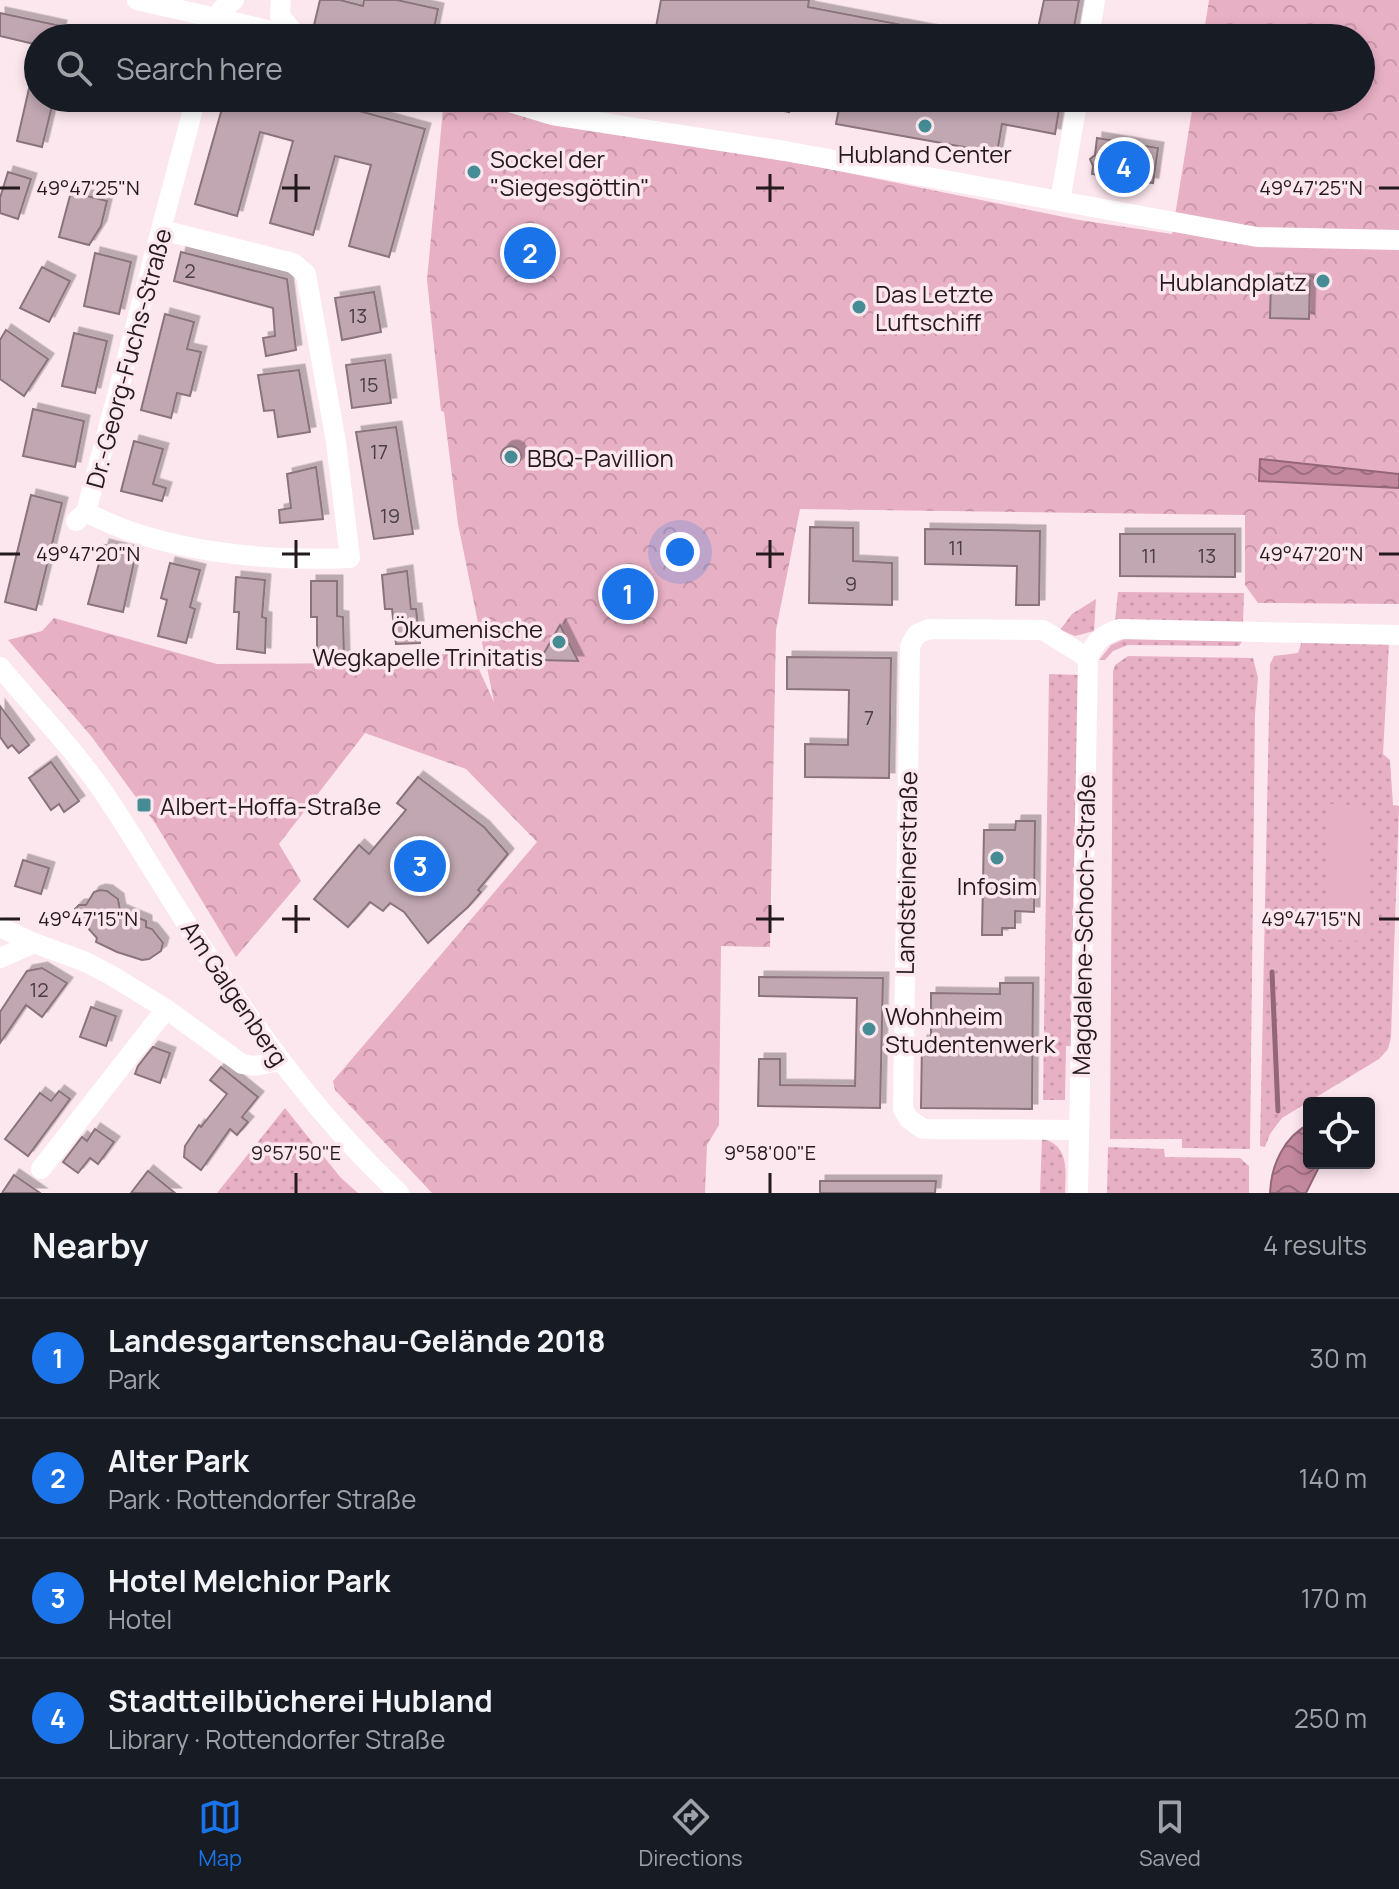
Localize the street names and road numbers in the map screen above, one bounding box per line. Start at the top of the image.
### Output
street label: Dr.-Georg-Fuchs-Straße [77,225,179,491]
street label: Landsteinerstraße [888,771,924,975]
street label: Magdalene-Schoch-Straße [1064,774,1102,1076]
street label: Am Galgenberg [174,914,296,1072]

